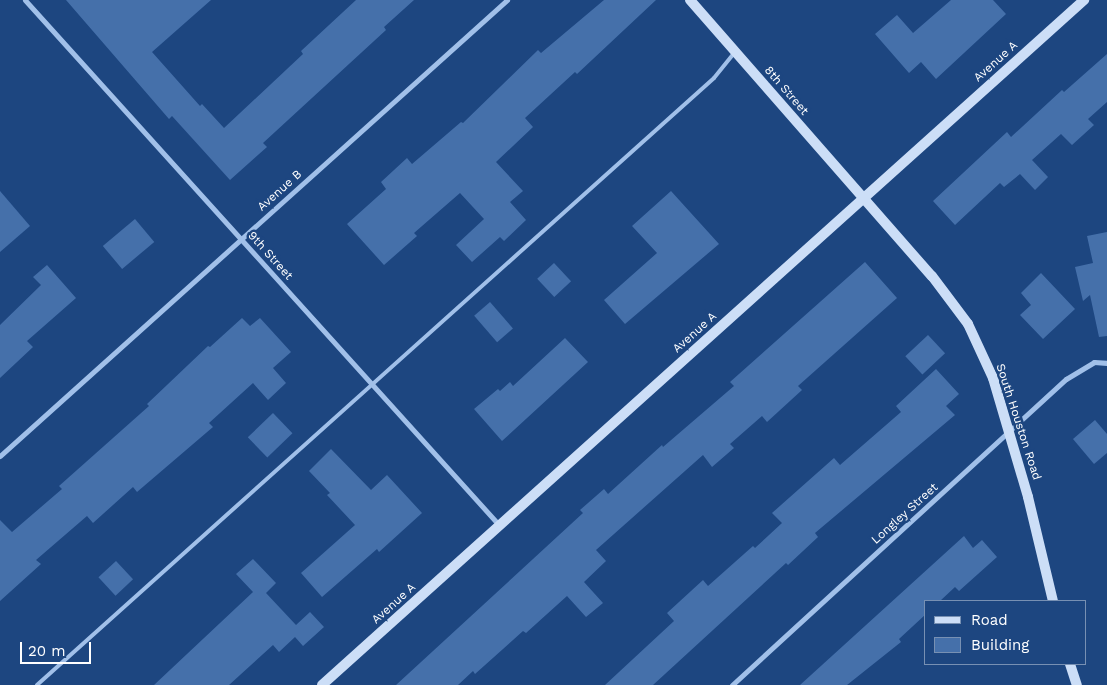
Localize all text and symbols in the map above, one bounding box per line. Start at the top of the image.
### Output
street label: Avenue A [971,38,1021,86]
street label: 8th Street [761,64,811,118]
street label: Avenue B [255,167,305,215]
street label: 9th Street [245,229,295,283]
street label: Avenue A [670,309,720,357]
street label: South Houston Road [992,362,1044,482]
street label: Longley Street [869,480,941,548]
street label: Avenue A [369,580,419,628]
legend [924,600,1087,665]
text: Road [971,611,1008,629]
scale bar [22,632,94,664]
text: Building [971,636,1029,654]
text: 20 m [28,642,66,660]

